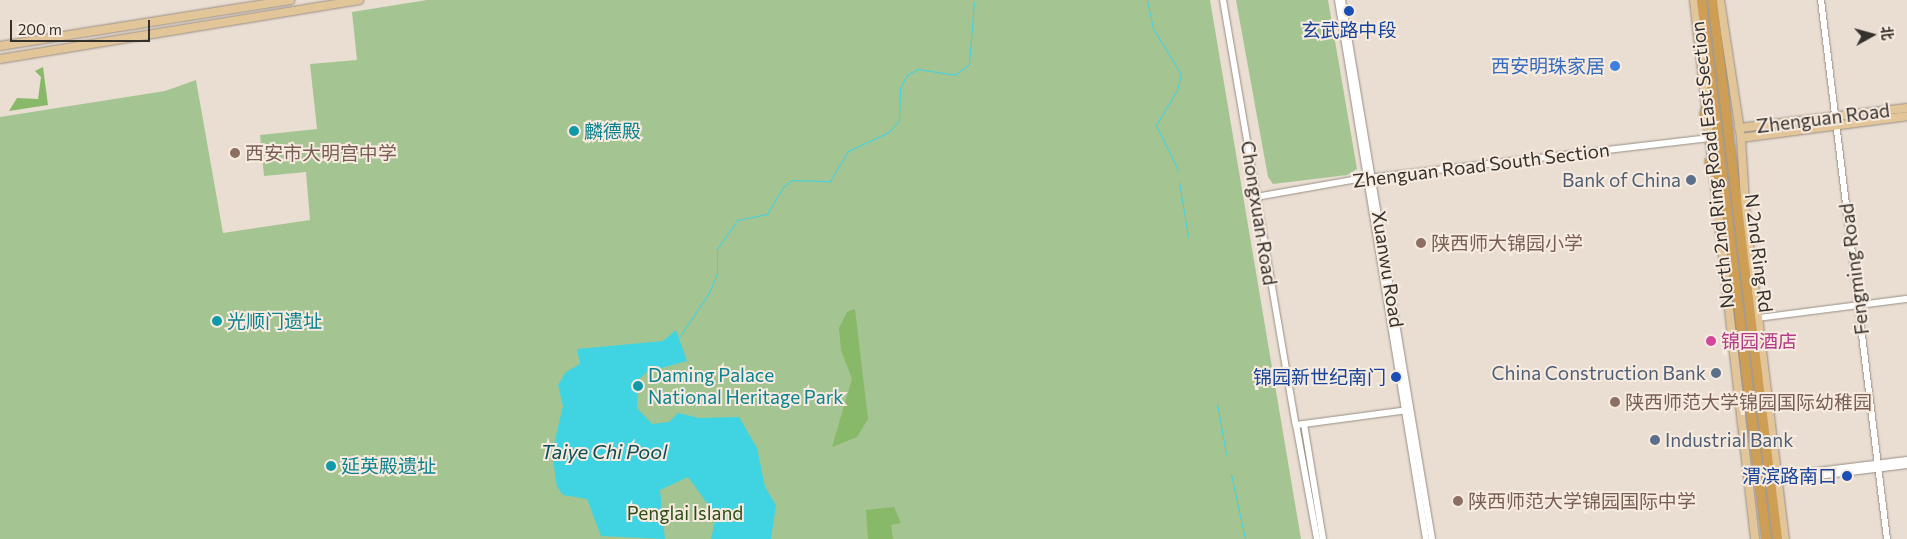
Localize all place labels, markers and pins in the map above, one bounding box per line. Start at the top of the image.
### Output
marker: 玄武路中段 [1343,5,1355,17]
place label: 玄武路中段 [1302,19,1396,41]
place label: 西安明珠家居 [1491,55,1605,77]
marker: 西安明珠家居 [1609,60,1621,72]
place label: 麟德殿 [584,120,641,142]
marker: 麟德殿 [568,125,580,137]
place label: 西安市大明宫中学 [245,142,397,164]
marker: 西安市大明宫中学 [229,147,241,159]
place label: Bank of China [1562,169,1681,191]
marker: Bank of China [1685,174,1697,186]
place label: 陕西师大锦园小学 [1431,232,1583,254]
marker: 陕西师大锦园小学 [1415,237,1427,249]
place label: 光顺门遗址 [227,310,322,332]
marker: 光顺门遗址 [211,315,223,327]
place label: 锦园酒店 [1721,330,1797,352]
marker: 锦园酒店 [1705,335,1717,347]
place label: China Construction Bank [1492,362,1706,384]
place label: Daming Palace National Heritage Park [648,364,844,408]
place label: 锦园新世纪南门 [1253,366,1386,388]
marker: China Construction Bank [1710,367,1722,379]
marker: 锦园新世纪南门 [1390,371,1402,383]
marker: Daming Palace National Heritage Park [632,380,644,392]
place label: 陕西师范大学锦园国际幼稚园 [1625,391,1872,413]
marker: 陕西师范大学锦园国际幼稚园 [1609,396,1621,408]
place label: Industrial Bank [1665,429,1793,451]
marker: Industrial Bank [1649,434,1661,446]
place label: 延英殿遗址 [341,455,436,477]
marker: 延英殿遗址 [325,460,337,472]
place label: 渭滨路南口 [1742,465,1837,487]
marker: 渭滨路南口 [1841,470,1853,482]
place label: 陕西师范大学锦园国际中学 [1468,490,1696,512]
marker: 陕西师范大学锦园国际中学 [1452,495,1464,507]

